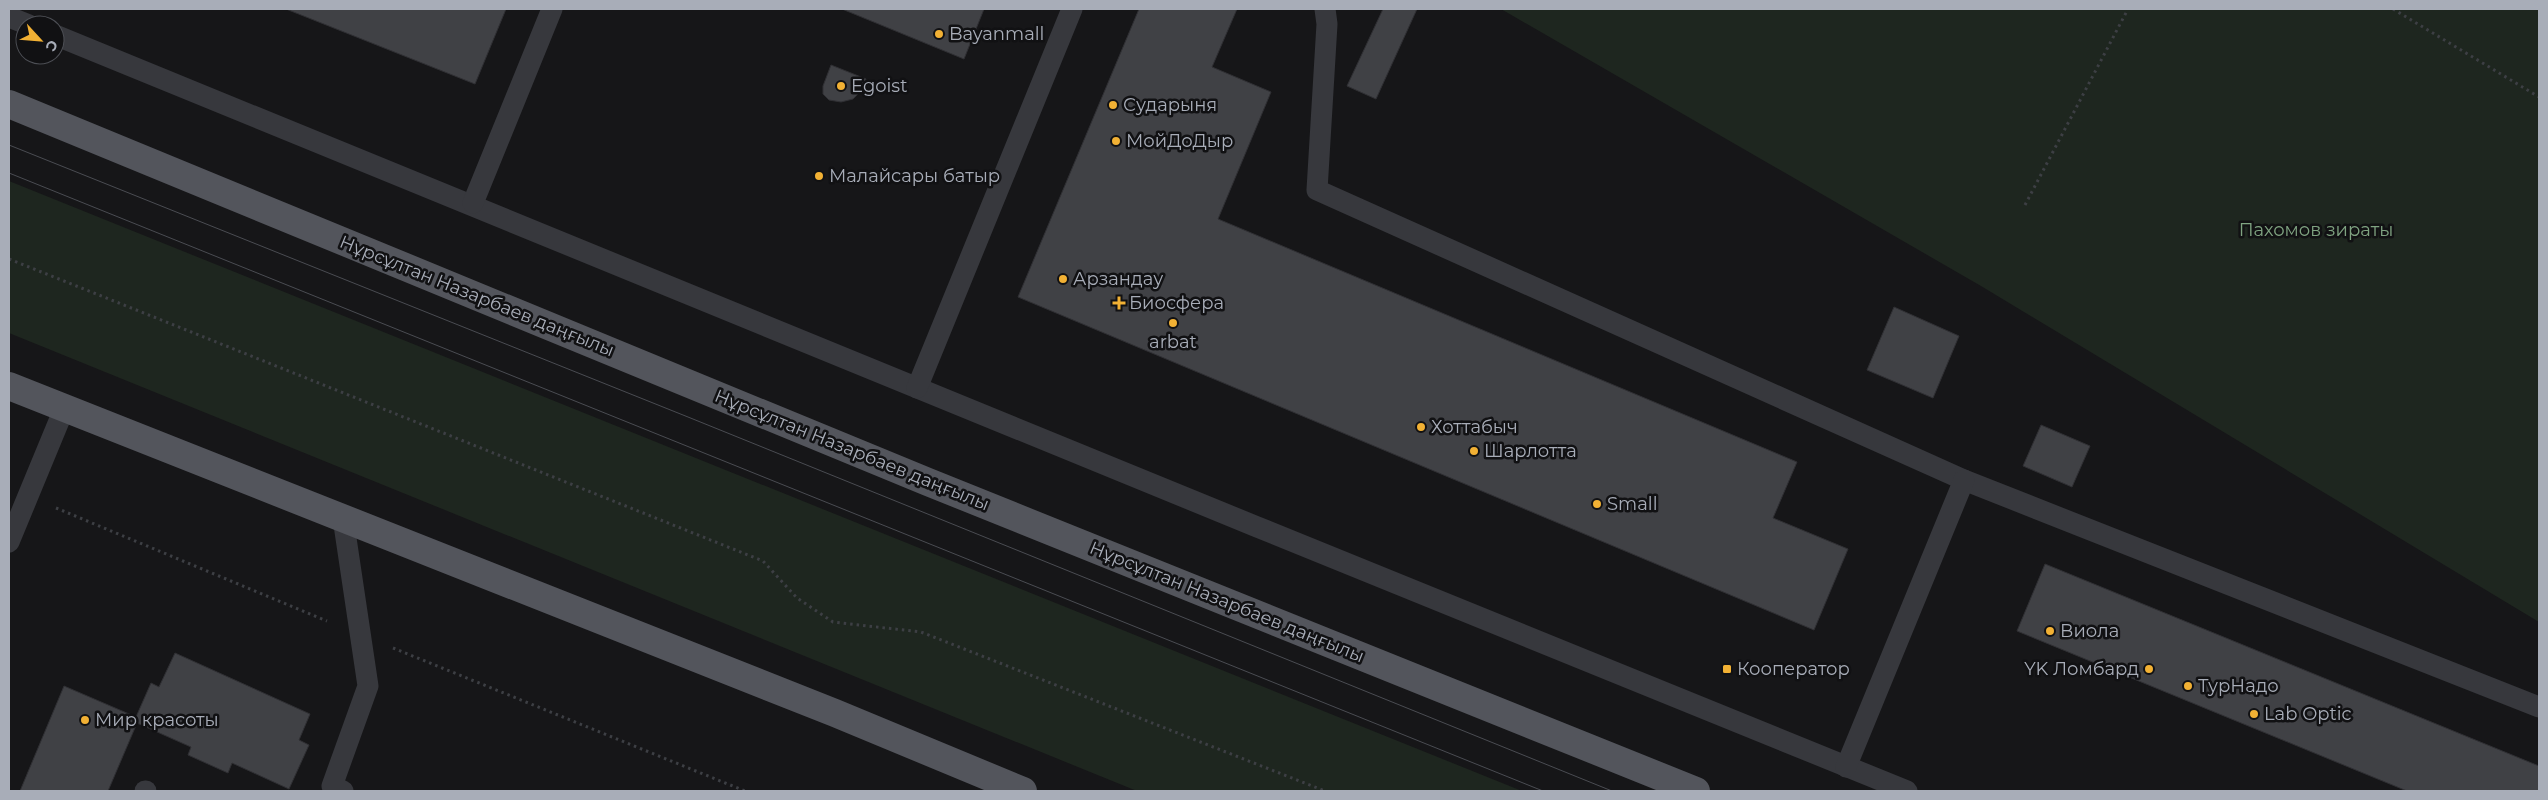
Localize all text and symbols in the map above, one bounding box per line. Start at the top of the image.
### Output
north arrow [15,15,65,65]
place label: Bayanmall [949,23,1044,45]
marker: Bayanmall [933,28,945,40]
text: С [41,37,62,54]
place label: Egoist [851,75,907,97]
marker: Egoist [835,80,847,92]
place label: Сударыня [1123,94,1217,116]
marker: Сударыня [1107,99,1119,111]
place label: МойДоДыр [1126,130,1233,152]
marker: МойДоДыр [1110,135,1122,147]
place label: Малайсары батыр [829,165,1000,187]
marker: Малайсары батыр [813,170,825,182]
park label: Пахомов зираты [2239,219,2393,241]
street label: Нұрсұлтан Назарбаев даңғылы [336,231,618,361]
place label: Арзандау [1073,268,1163,290]
marker: Арзандау [1057,273,1069,285]
place label: Биосфера [1129,292,1224,314]
marker: Биосфера [1113,297,1125,309]
marker: arbat [1167,317,1179,329]
place label: arbat [1149,331,1197,353]
street label: Нұрсұлтан Назарбаев даңғылы [711,385,993,515]
place label: Хоттабыч [1431,416,1518,438]
marker: Хоттабыч [1415,421,1427,433]
place label: Шарлотта [1484,440,1577,462]
marker: Шарлотта [1468,445,1480,457]
place label: Small [1607,493,1657,515]
marker: Small [1591,498,1603,510]
street label: Нұрсұлтан Назарбаев даңғылы [1086,537,1368,667]
place label: Виола [2060,620,2119,642]
marker: Виола [2044,625,2056,637]
place label: Кооператор [1737,658,1850,680]
place label: YK Ломбард [2024,658,2139,680]
marker: Кооператор [1721,663,1733,675]
marker: YK Ломбард [2143,663,2155,675]
place label: ТурНадо [2198,675,2279,697]
marker: ТурНадо [2182,680,2194,692]
place label: Lab Optic [2264,703,2352,725]
marker: Lab Optic [2248,708,2260,720]
place label: Мир красоты [95,709,219,731]
marker: Мир красоты [79,714,91,726]

